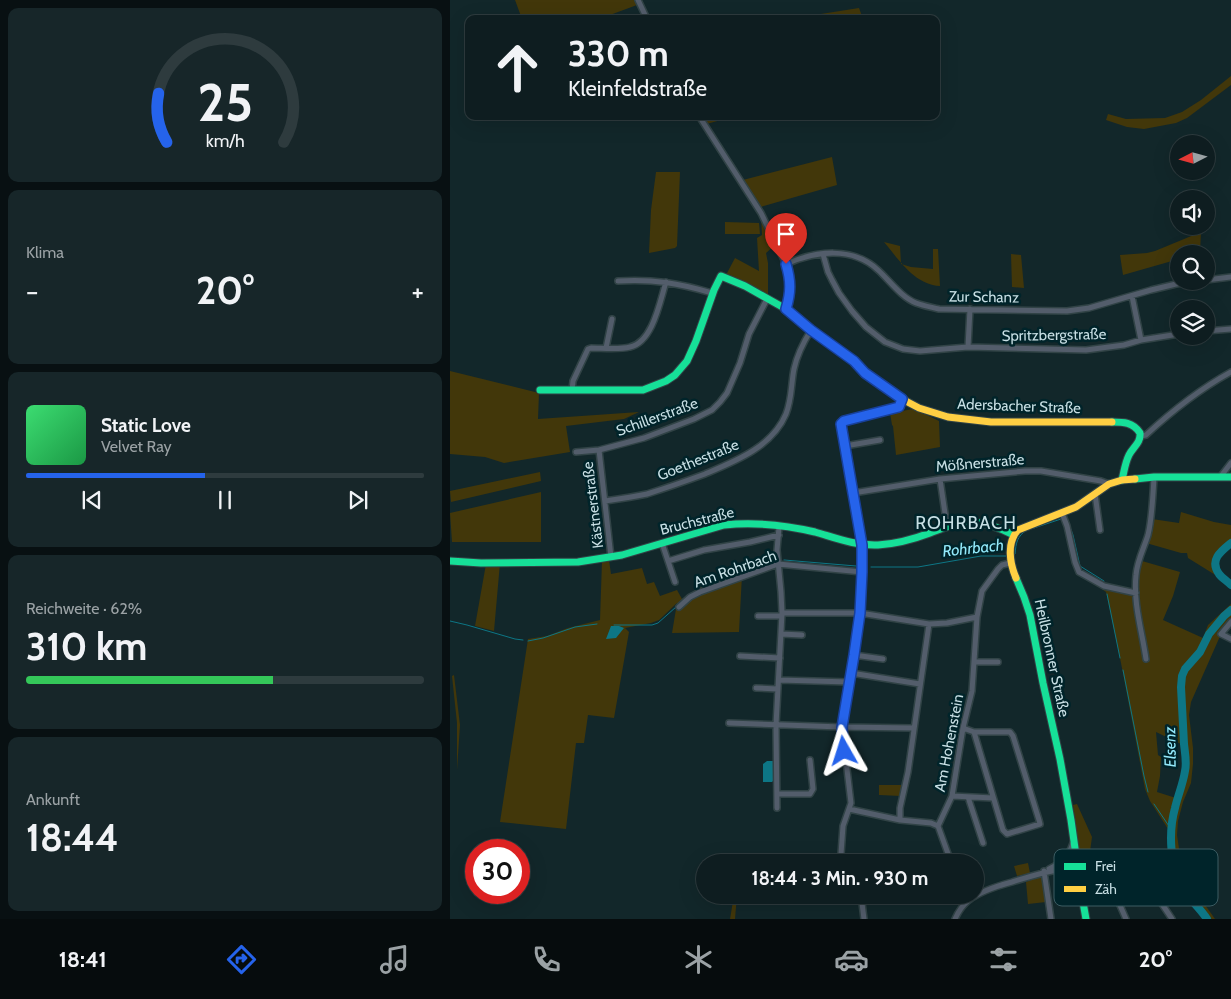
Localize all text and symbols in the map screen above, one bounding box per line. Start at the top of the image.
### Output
text: 330 m [568,32,669,75]
icon: ahead [485,35,550,100]
text: 25 [197,71,253,134]
text: Kleinfeldstraße [568,75,707,102]
text: km/h [205,130,245,151]
north arrow [1170,135,1215,180]
map controls [1170,135,1215,345]
button: sound [1170,190,1215,235]
pin [765,213,807,264]
icon: arrive [772,220,800,248]
text: Klima [26,243,64,262]
button: search [1170,245,1215,290]
text: 20° [196,267,254,314]
text: − [26,274,38,308]
text: + [412,274,424,308]
street label: Zur Schanz [949,287,1019,307]
button: layers [1170,300,1215,345]
street label: Spritzbergstraße [1002,325,1107,345]
street label: Schillerstraße [614,394,701,440]
street label: Adersbacher Straße [957,395,1082,417]
text: Static Love [101,414,191,437]
street label: Goethestraße [655,435,742,484]
text: Velvet Ray [101,437,172,456]
street label: Mößnerstraße [935,450,1025,476]
street label: Kästnerstraße [579,460,607,549]
icon: previous [78,486,106,514]
icon: pause [211,486,239,514]
icon: next [344,486,372,514]
street label: Bruchstraße [658,503,736,539]
district label: ROHRBACH [915,512,1017,534]
water label: Rohrbach [941,535,1005,561]
street label: Am Rohrbach [691,546,779,592]
street label: Heilbronner Straße [1031,597,1073,719]
text: Reichweite · 62% [26,599,142,618]
text: 310 km [26,623,147,670]
street label: Am Hohenstein [931,693,967,793]
position arrow [817,724,869,776]
water label: Elsenz [1160,725,1180,767]
text: Ankunft [26,790,80,809]
text: 18:44 [26,814,119,861]
speed limit sign: 30 [465,839,530,904]
legend [1054,849,1218,906]
text: Frei [1095,857,1116,875]
text: 18:44 · 3 Min. · 930 m [752,867,928,890]
text: Zäh [1095,880,1117,898]
icon: directions [224,942,259,977]
icon: music [377,942,412,977]
icon: phone [529,942,564,977]
icon: climate [681,942,716,977]
icon: car [834,942,869,977]
icon: filters [986,942,1021,977]
text: 18:41 [59,946,107,973]
text: 20° [1139,946,1172,973]

